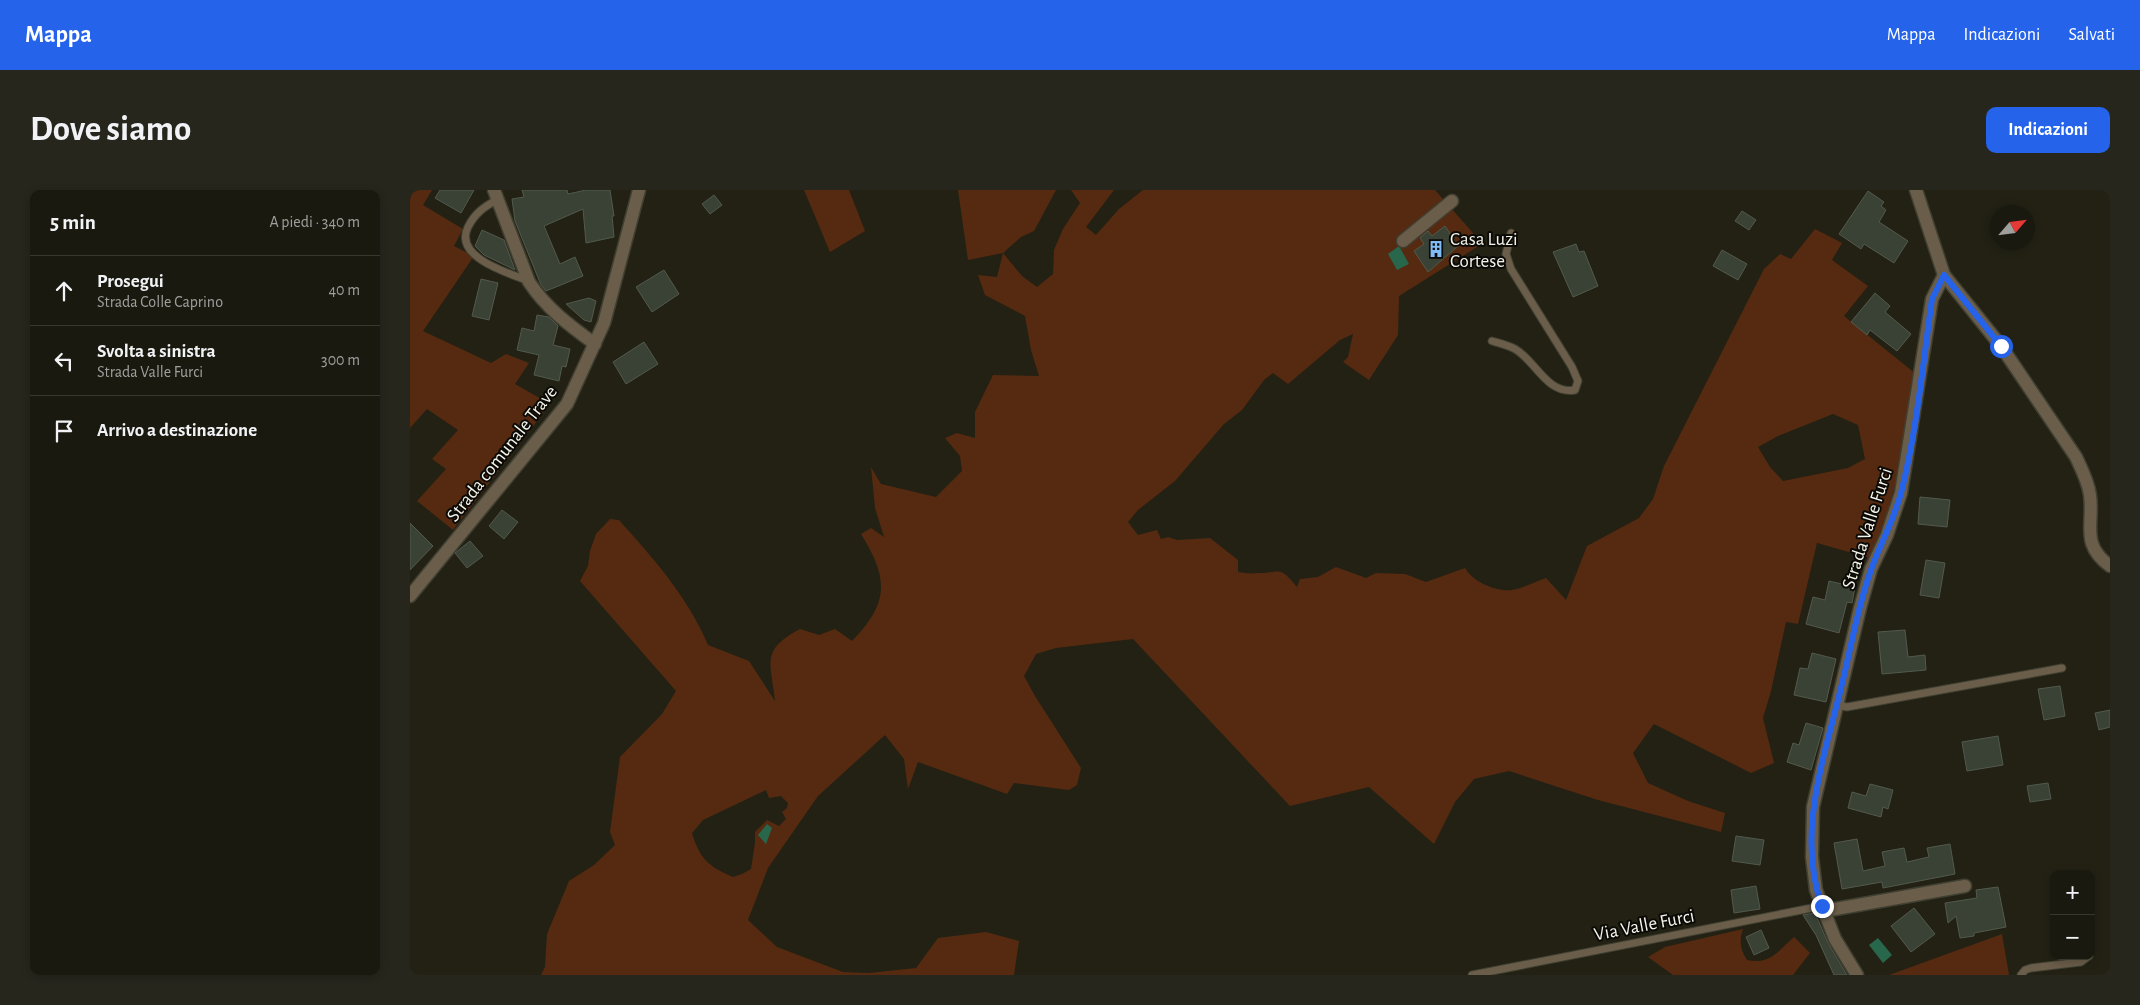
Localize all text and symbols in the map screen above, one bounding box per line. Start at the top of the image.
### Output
text: Mappa [25,23,92,47]
text: Mappa [1887,26,1936,44]
text: Indicazioni [1964,26,2040,44]
text: Salvati [2068,26,2115,44]
button: Indicazioni [1986,107,2110,153]
text: Dove siamo [30,112,191,147]
north arrow [1990,205,2035,250]
text: 5 min [50,212,96,233]
text: A piedi · 340 m [269,214,360,230]
place label: Casa Luzi Cortese [1450,230,1518,271]
building icon: Casa Luzi Cortese [1426,239,1446,259]
text: Prosegui [97,272,164,291]
icon: ahead [50,277,78,305]
text: 40 m [328,282,360,298]
text: Strada Colle Caprino [97,294,223,310]
route start [1990,335,2013,358]
text: Svolta a sinistra [97,342,216,361]
icon: left [50,347,78,375]
text: 300 m [321,352,360,368]
text: Strada Valle Furci [97,364,203,380]
street label: Strada comunale Trave [443,382,561,526]
icon: arrive [50,417,78,445]
text: Arrivo a destinazione [97,421,257,440]
street label: Strada Valle Furci [1839,466,1896,591]
map controls [2050,870,2095,960]
button: + [2050,870,2095,915]
route end [1811,895,1834,918]
street label: Via Valle Furci [1592,906,1696,945]
button: − [2050,915,2095,960]

